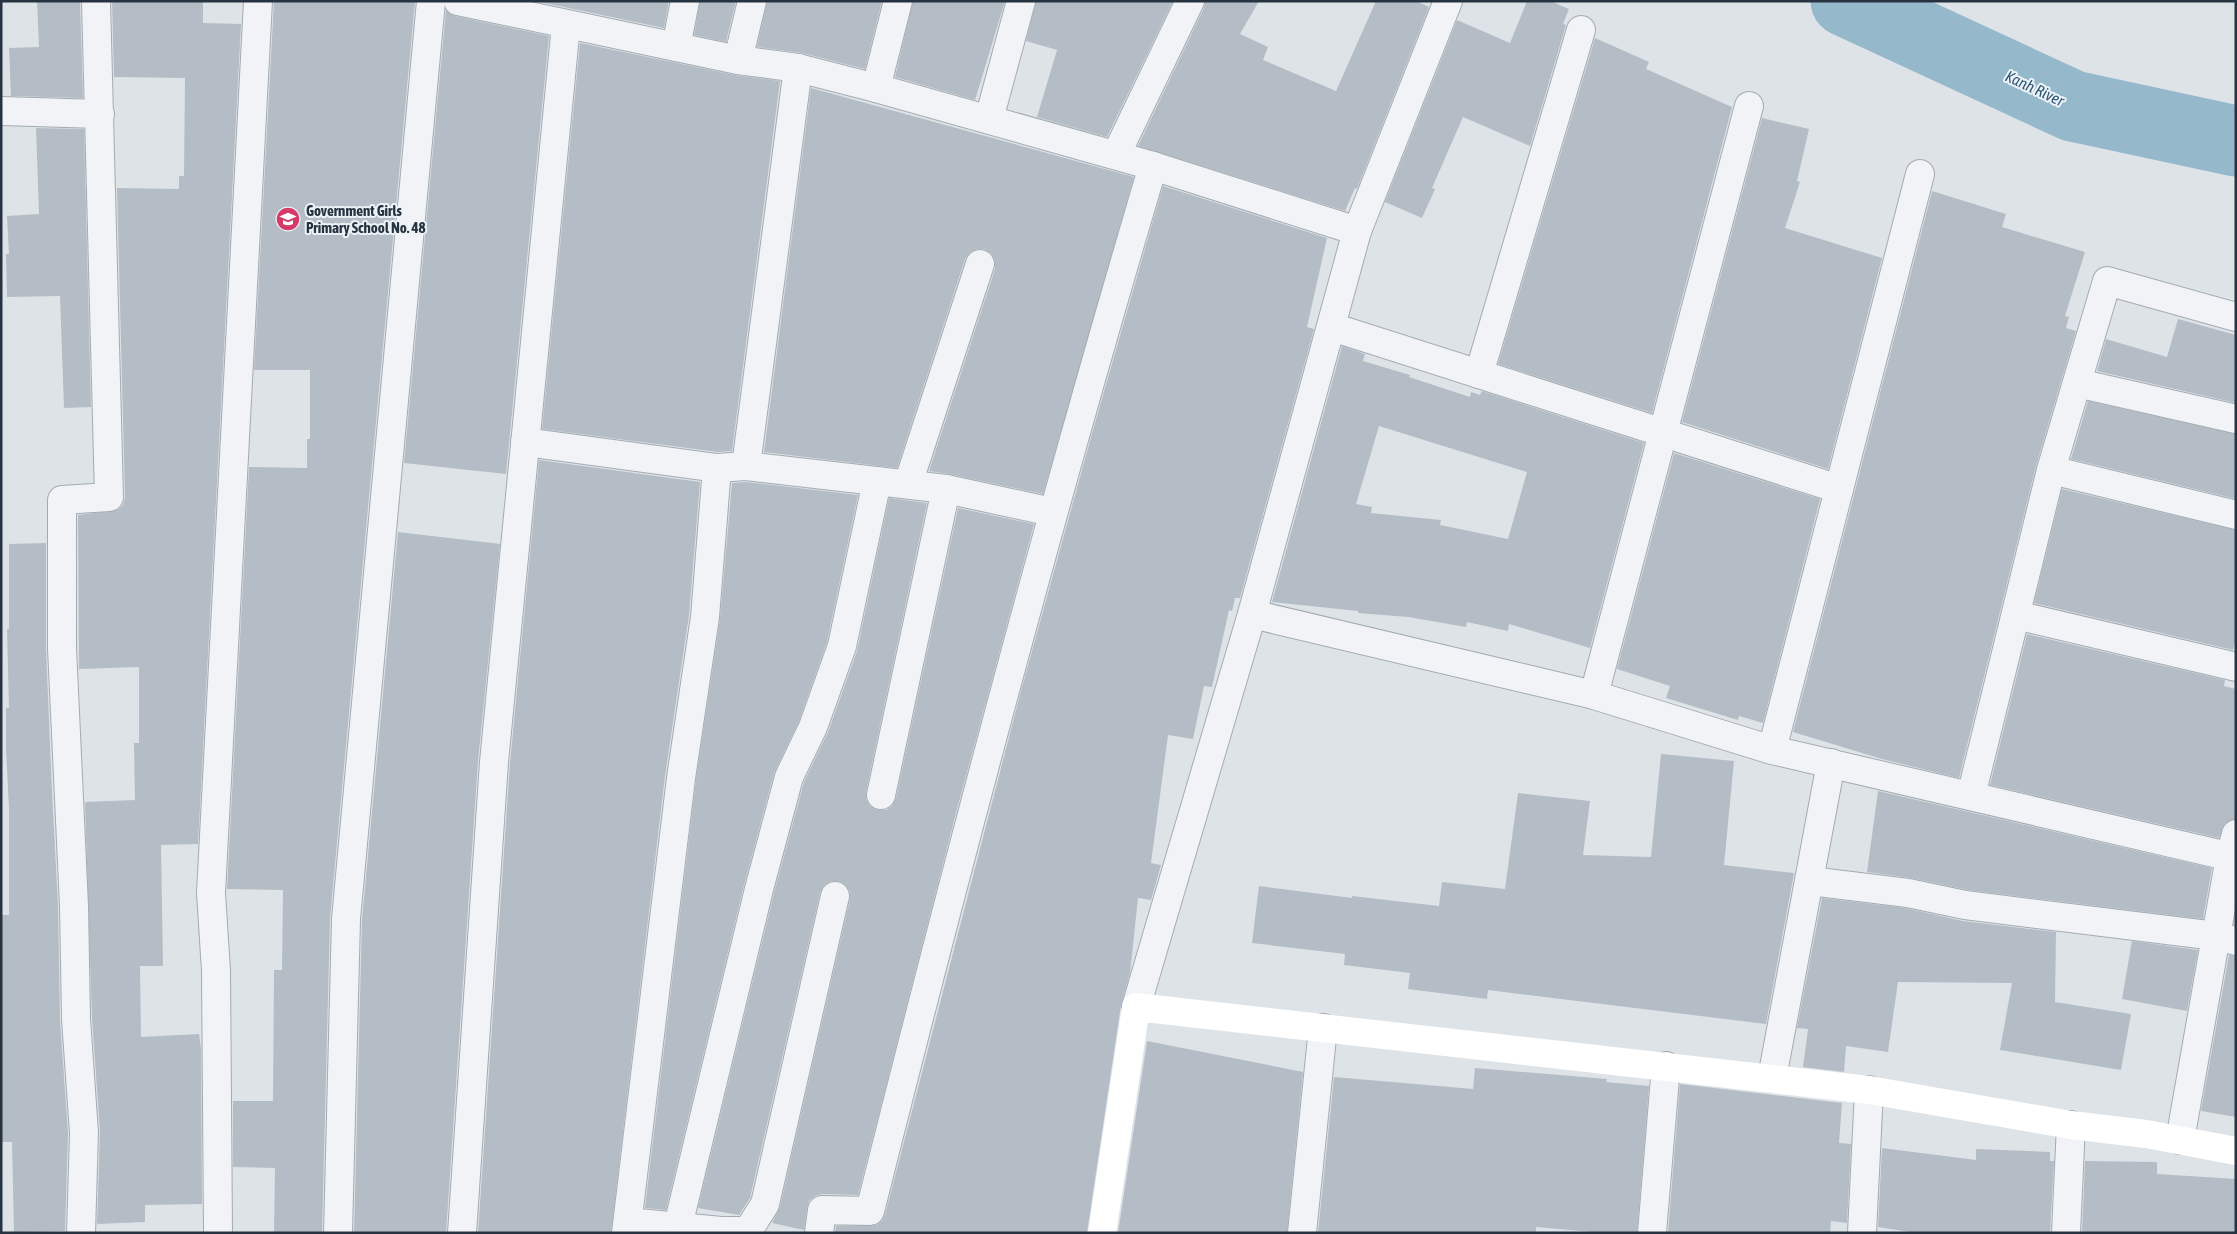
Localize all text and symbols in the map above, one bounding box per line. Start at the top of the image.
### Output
water label: Kanh River [2003,67,2068,110]
place label: Government Girls Primary School No. 48 [306,202,426,236]
school or university icon: Government Girls Primary School No. 48 [275,206,301,232]

